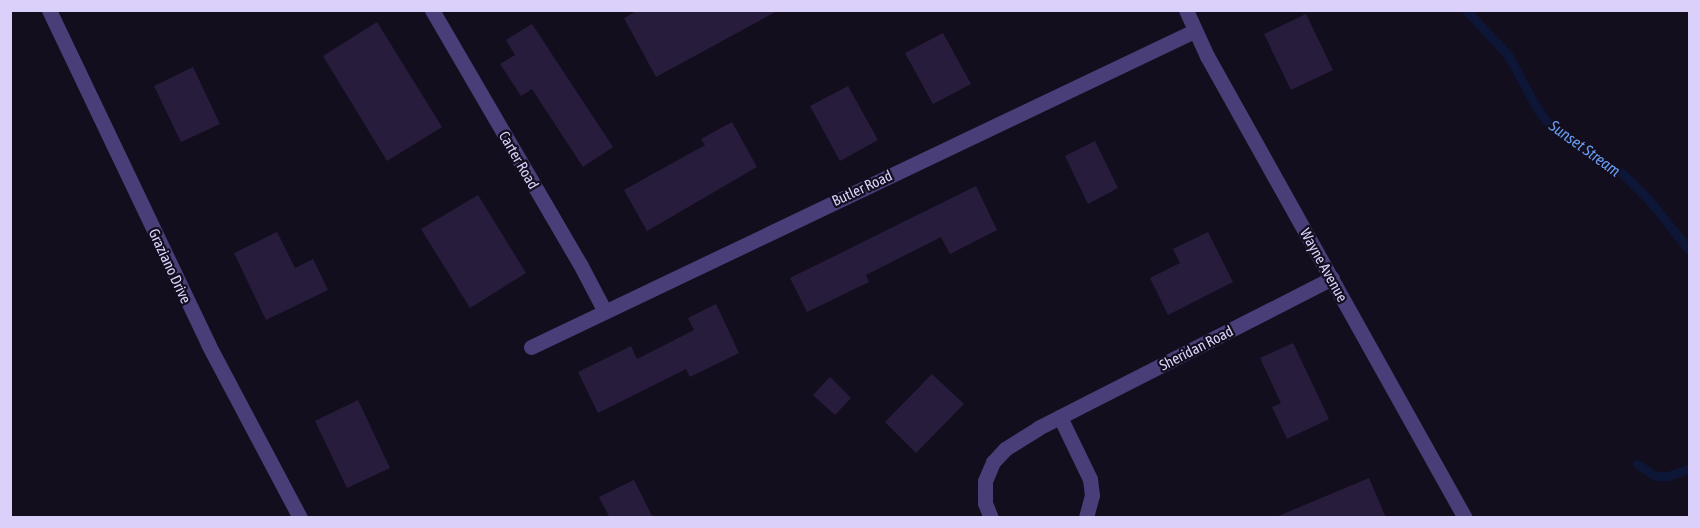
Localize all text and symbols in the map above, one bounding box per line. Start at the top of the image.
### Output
water label: Sunset Stream [1546,116,1624,180]
street label: Carter Road [495,128,543,192]
street label: Butler Road [829,166,895,210]
street label: Wayne Avenue [1296,225,1352,305]
street label: Graziano Drive [145,226,195,306]
street label: Sheridan Road [1156,322,1236,374]

